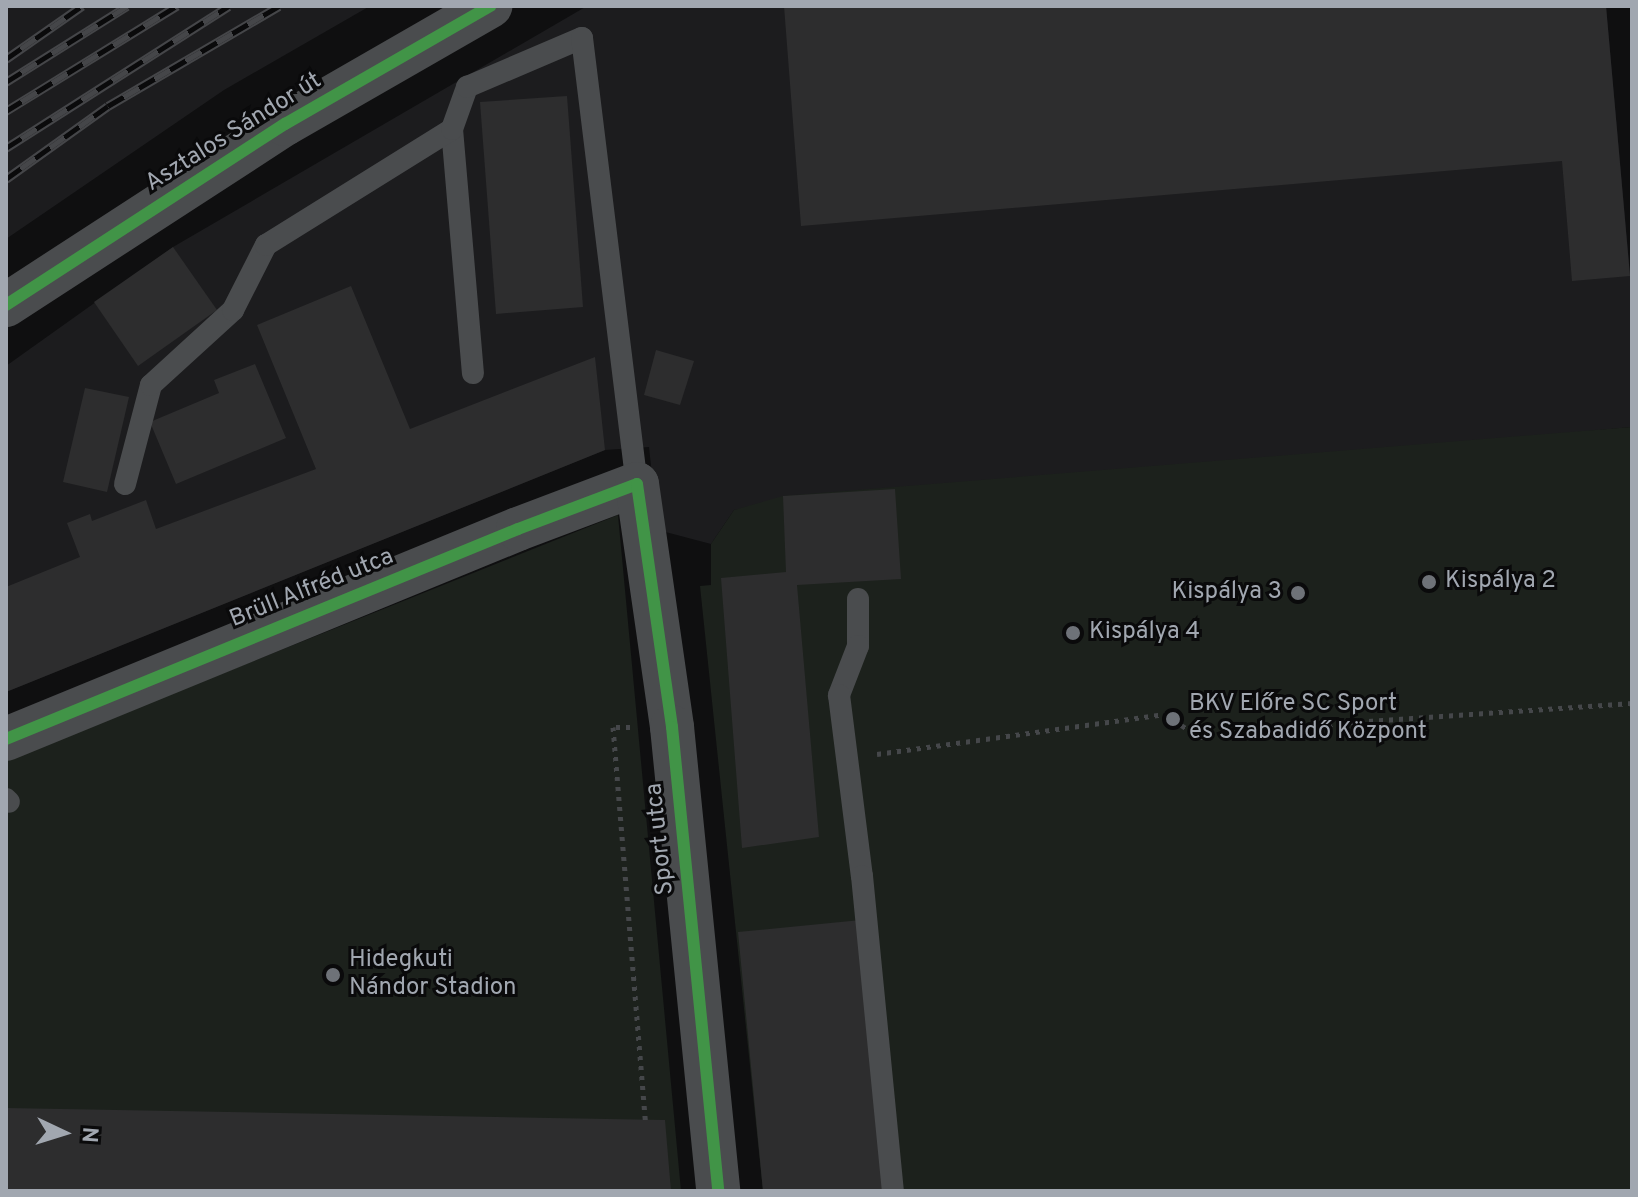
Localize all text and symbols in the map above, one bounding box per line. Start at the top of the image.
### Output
street label: Asztalos Sándor út [141,67,327,199]
street label: Brüll Alfréd utca [226,543,398,635]
place label: Kispálya 2 [1445,568,1556,596]
marker: Kispálya 2 [1420,573,1438,591]
place label: Kispálya 3 [1171,579,1282,607]
marker: Kispálya 3 [1289,584,1307,602]
place label: Kispálya 4 [1089,619,1200,647]
marker: Kispálya 4 [1064,624,1082,642]
place label: BKV Előre SC Sport és Szabadidő Központ [1189,691,1427,747]
marker: BKV Előre SC Sport és Szabadidő Központ [1164,710,1182,728]
street label: Sport utca [641,781,681,897]
place label: Hidegkuti Nándor Stadion [349,947,517,1003]
marker: Hidegkuti Nándor Stadion [324,966,342,984]
north arrow [24,1093,104,1173]
text: N [74,1126,102,1144]

